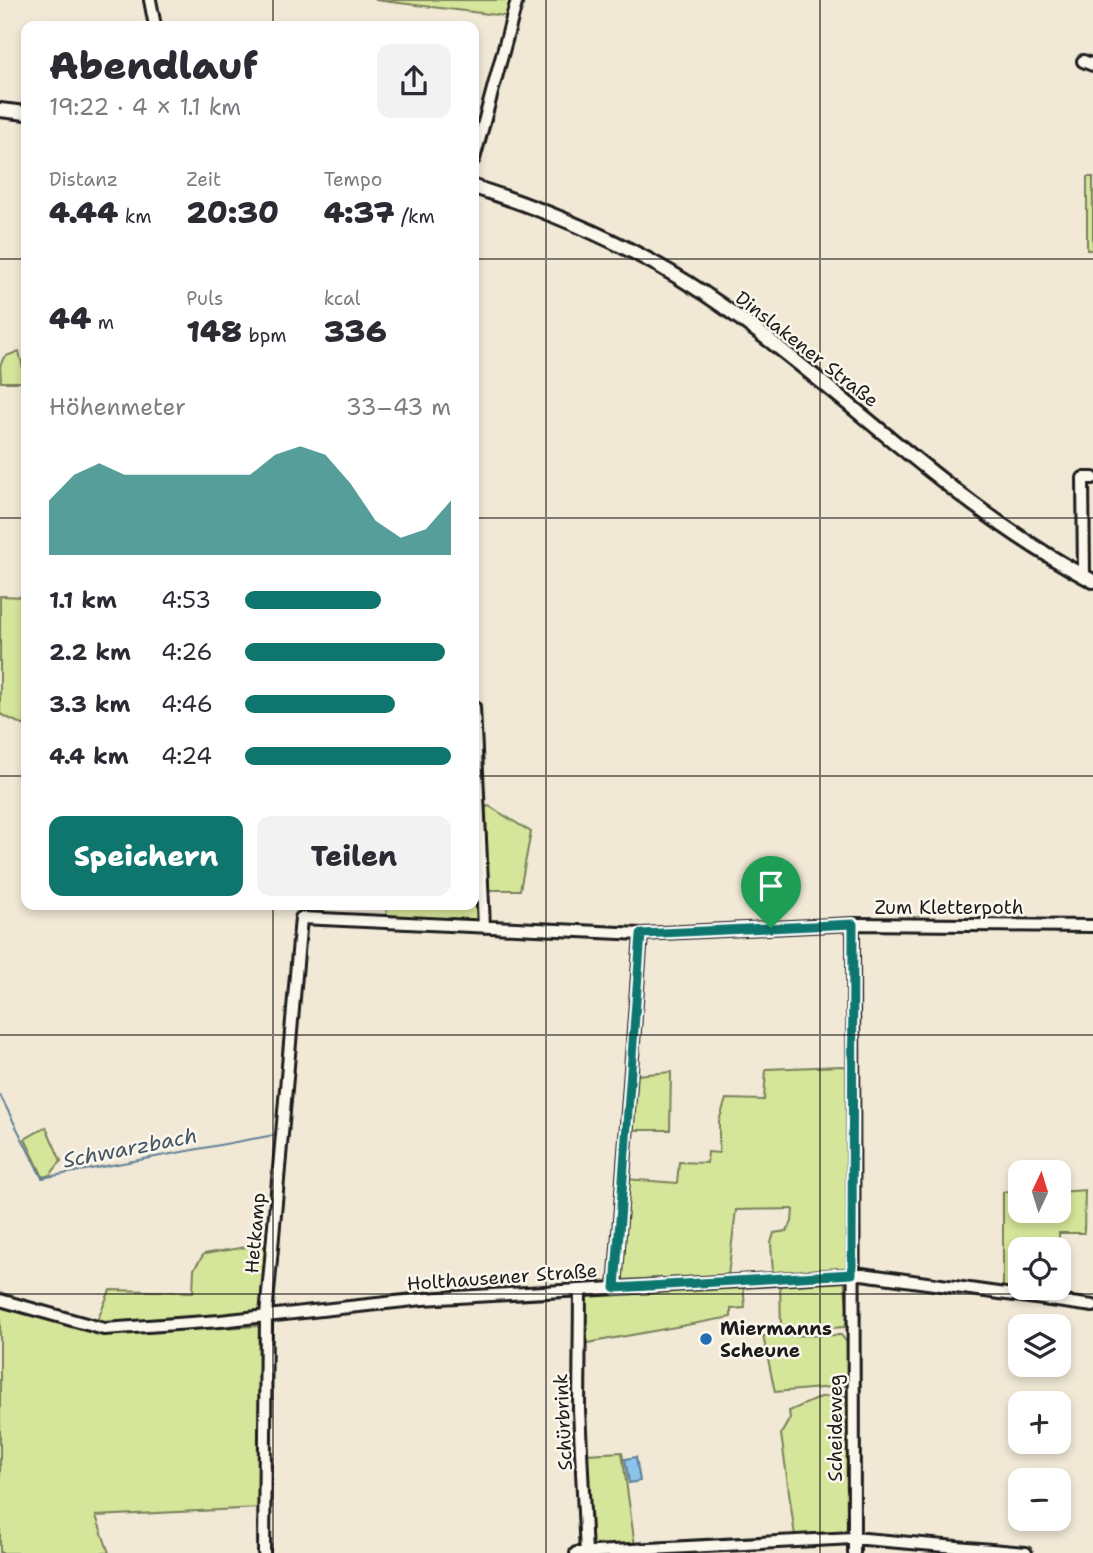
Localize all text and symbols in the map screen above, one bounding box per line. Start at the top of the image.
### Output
text: Abendlauf [49,40,258,91]
button: share [377,44,451,118]
text: 19:22 · 4 × 1.1 km [49,92,241,122]
text: Distanz [49,167,118,192]
text: Zeit [186,167,221,192]
text: Tempo [324,167,382,192]
text: 4.44 [49,192,118,233]
text: 20:30 [186,192,279,233]
text: 4:37 [324,192,394,233]
text: km [118,204,152,229]
text: /km [394,204,435,229]
street label: Dinslakener Straße [730,285,884,413]
text: Puls [186,286,223,311]
text: kcal [324,286,361,311]
text: 44 [49,298,91,339]
text: m [91,310,114,335]
text: 148 [186,311,242,352]
text: 336 [324,311,387,352]
text: bpm [242,323,287,348]
text: Höhenmeter [49,392,186,422]
text: 33–43 m [346,392,451,422]
text: 1.1 km [49,585,117,615]
text: 4:53 [161,585,211,615]
text: 2.2 km [49,637,131,667]
text: 4:26 [161,637,212,667]
text: 3.3 km [49,689,130,719]
text: 4:46 [161,689,213,719]
text: 4.4 km [49,741,129,771]
text: 4:24 [161,741,212,771]
button: Speichern [49,816,243,896]
button: Teilen [257,816,451,896]
pin [741,856,801,928]
icon: arrive [752,867,790,905]
street label: Zum Kletterpoth [874,895,1024,920]
water label: Schwarzbach [60,1121,200,1175]
north arrow [1008,1160,1071,1223]
map controls [1008,1160,1071,1531]
street label: Hetkamp [239,1191,271,1275]
button: locate [1008,1237,1071,1300]
street label: Holthausener Straße [406,1258,598,1296]
button: layers [1008,1314,1071,1377]
place label: Miermanns Scheune [720,1316,832,1363]
marker: Miermanns Scheune [698,1331,714,1347]
street label: Schürbrink [548,1373,578,1471]
street label: Scheideweg [823,1374,848,1482]
button: + [1008,1391,1071,1454]
button: − [1008,1468,1071,1531]

